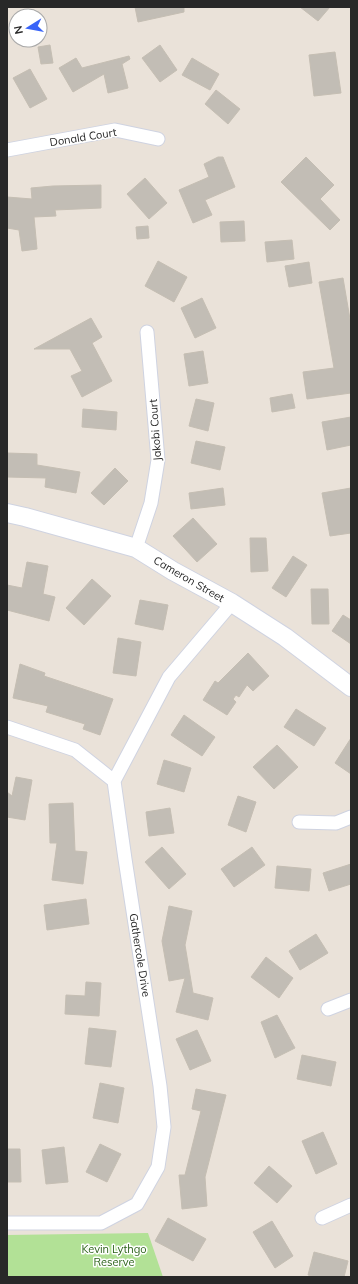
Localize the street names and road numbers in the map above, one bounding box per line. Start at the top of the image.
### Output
street label: Donald Court [49,125,118,149]
street label: Jakobi Court [146,398,164,461]
street label: Cameron Street [151,553,227,605]
street label: Gathercole Drive [126,912,154,998]

